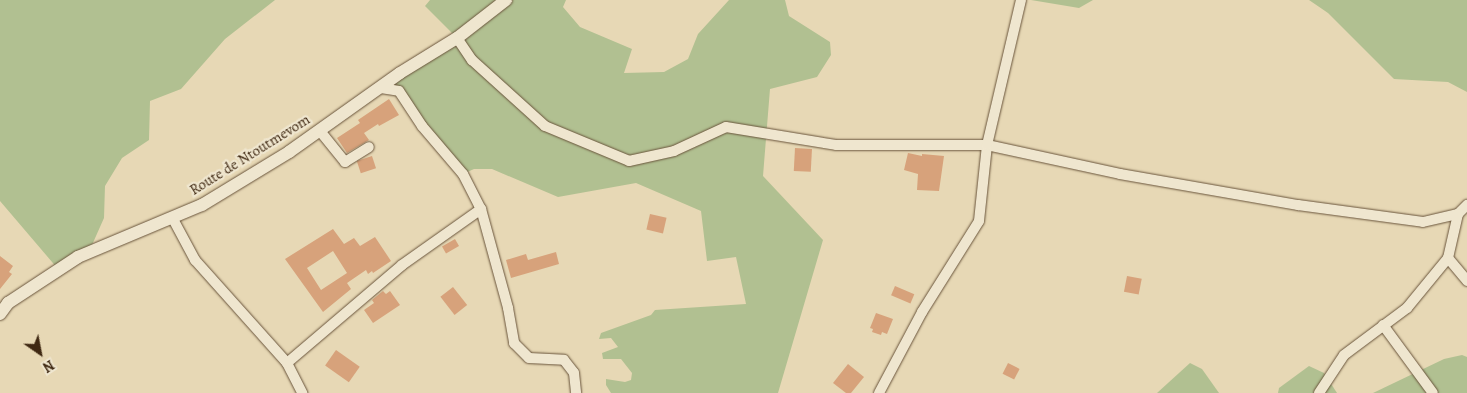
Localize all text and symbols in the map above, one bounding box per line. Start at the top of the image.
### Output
street label: Route de Ntoutmevom [186,111,314,199]
north arrow [15,328,65,378]
text: N [39,355,58,377]

